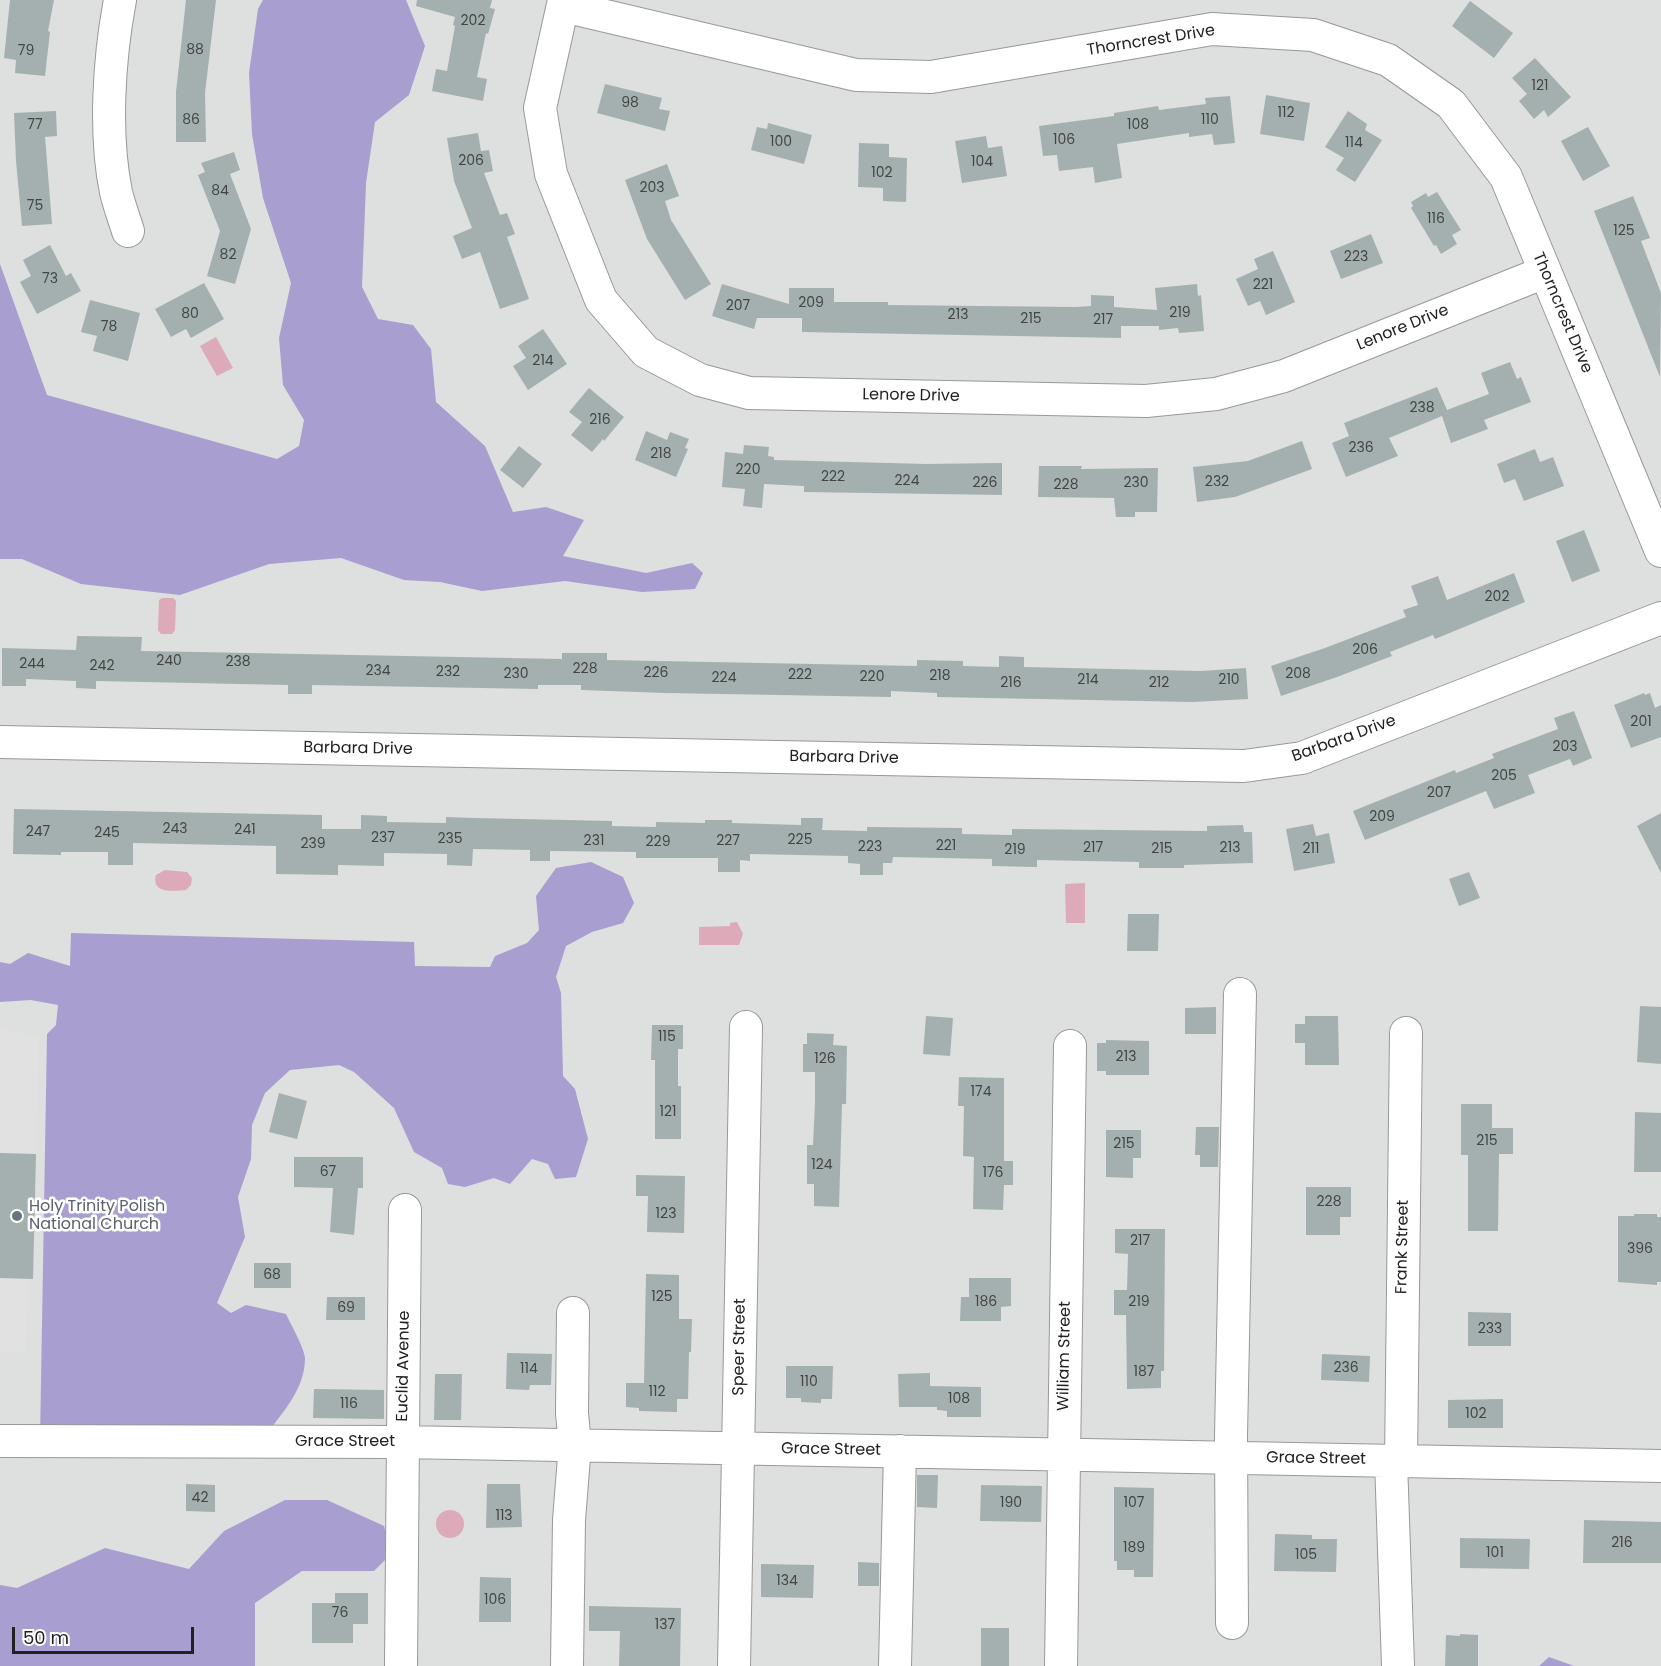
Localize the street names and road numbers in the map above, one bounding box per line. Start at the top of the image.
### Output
street label: Thorncrest Drive [1086,21,1216,61]
street label: Thorncrest Drive [1528,250,1596,376]
street label: Lenore Drive [1354,301,1452,355]
street label: Lenore Drive [862,386,960,406]
street label: Barbara Drive [1289,711,1399,767]
street label: Barbara Drive [303,738,413,760]
street label: Barbara Drive [789,747,899,769]
street label: Frank Street [1393,1200,1413,1294]
street label: Speer Street [730,1298,750,1396]
street label: William Street [1054,1301,1076,1411]
street label: Euclid Avenue [393,1310,415,1422]
street label: Grace Street [295,1432,395,1452]
street label: Grace Street [781,1440,881,1460]
street label: Grace Street [1266,1449,1366,1469]

